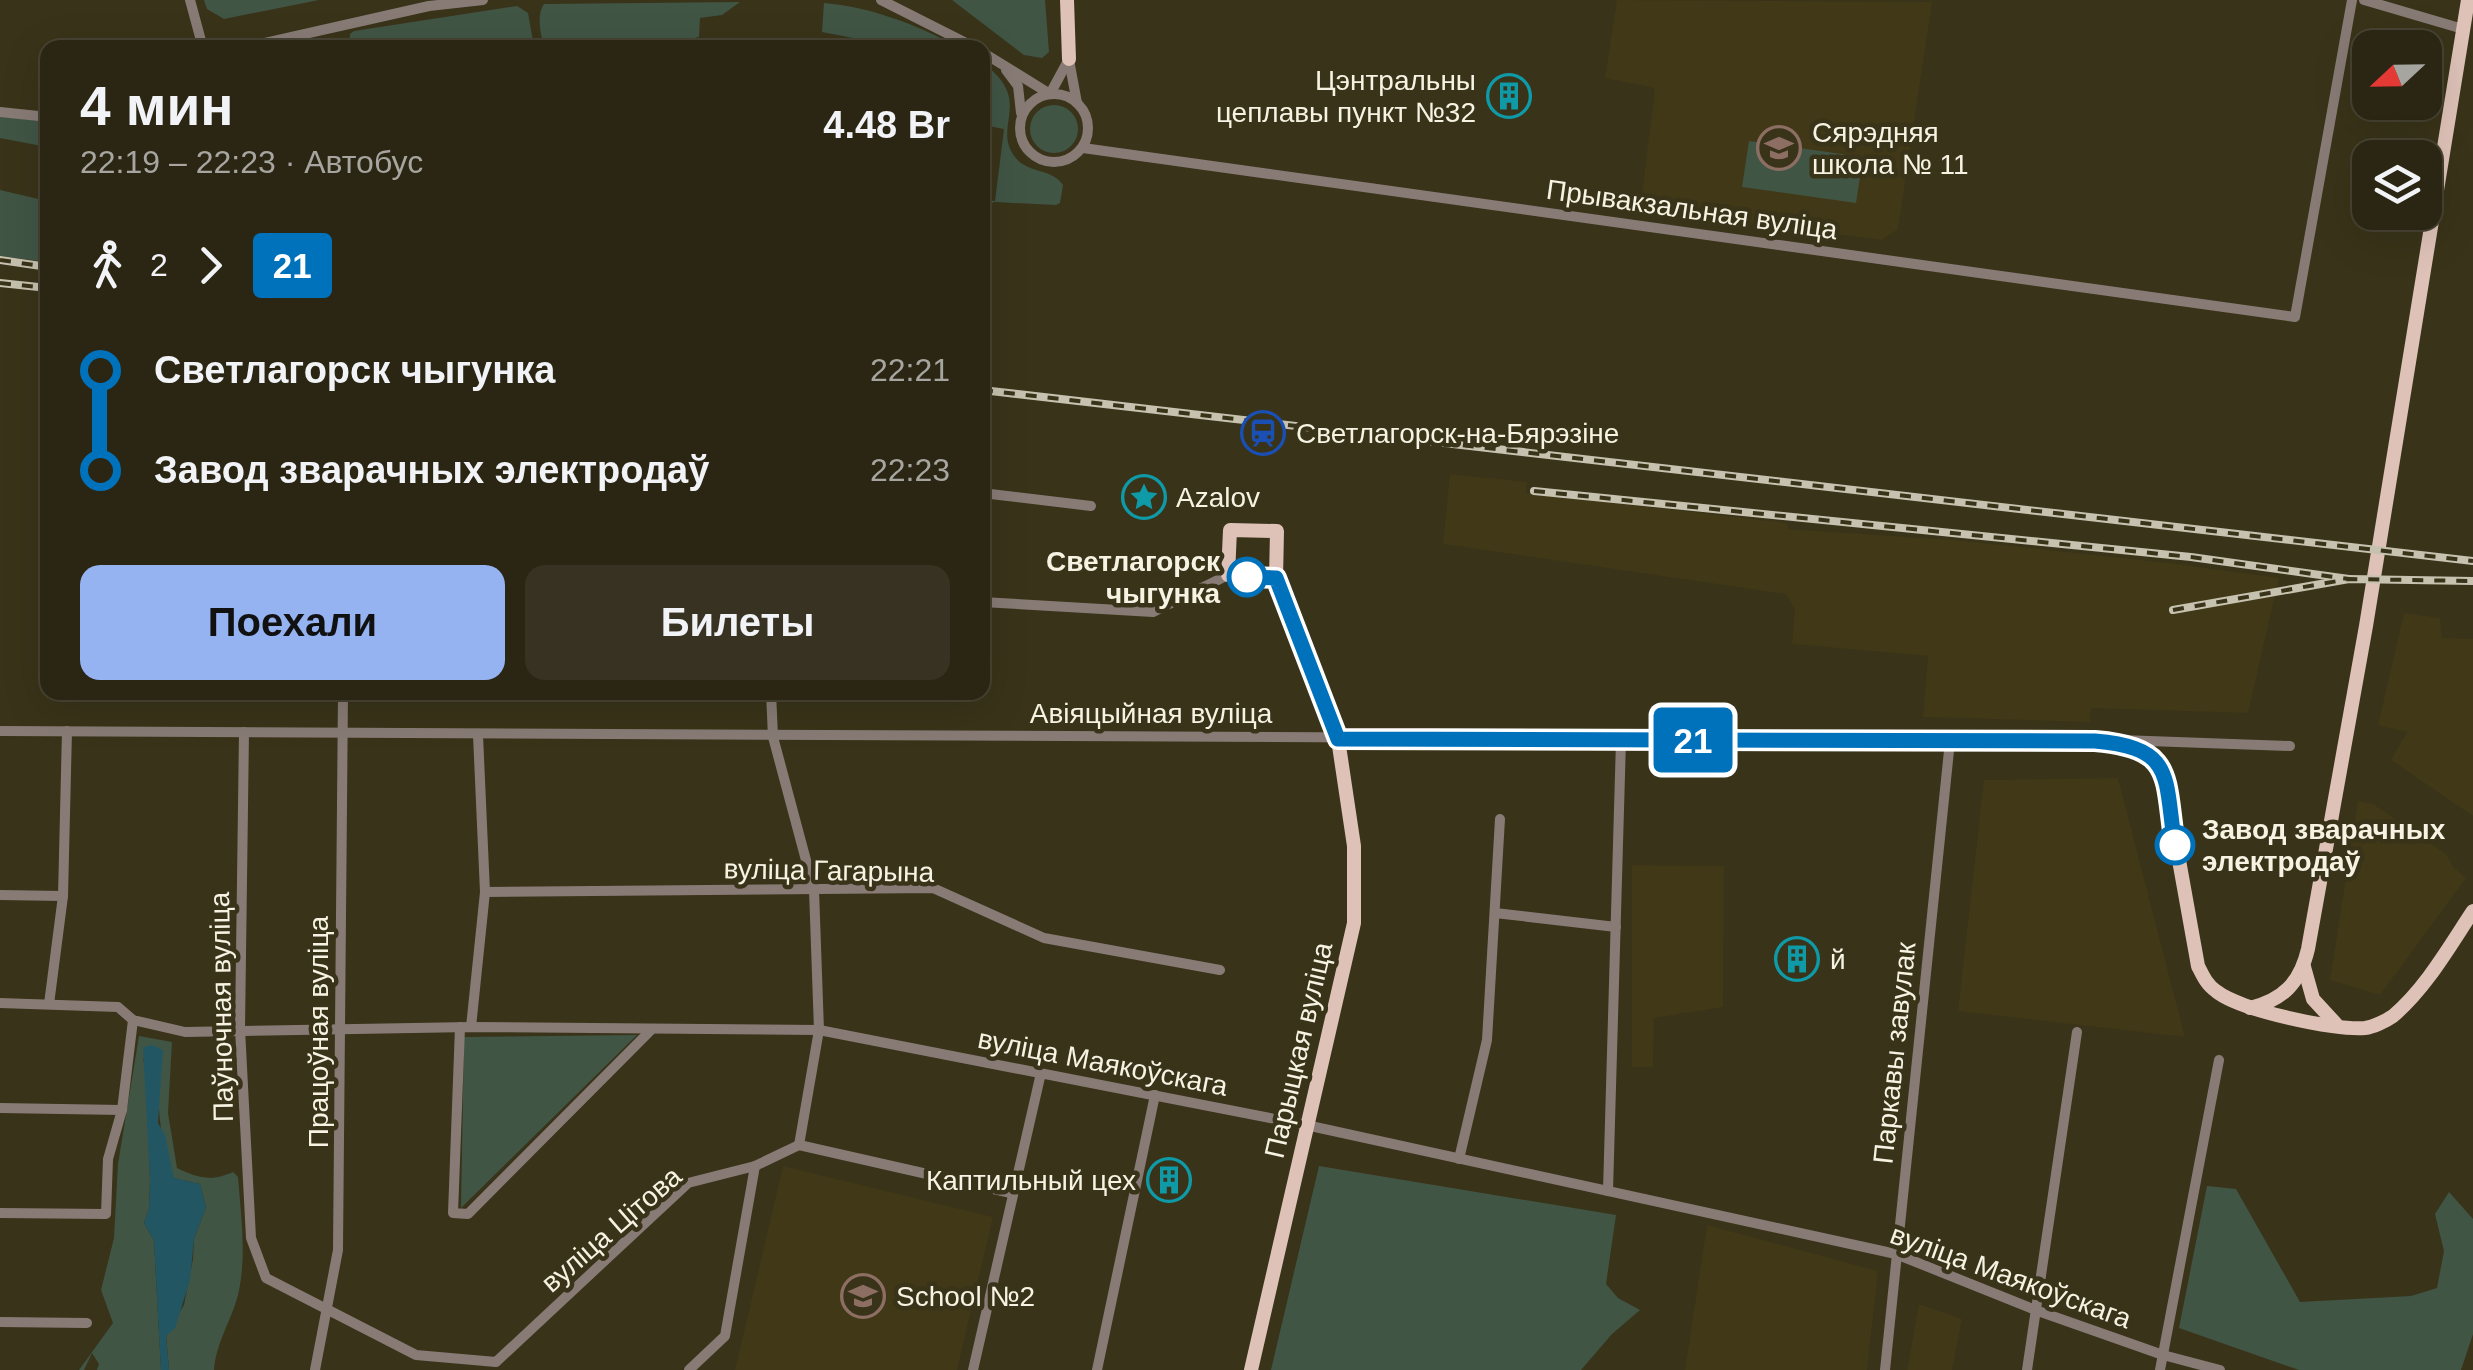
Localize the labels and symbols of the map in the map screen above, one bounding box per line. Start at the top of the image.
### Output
north arrow [2352,30,2442,120]
place label: Цэнтральны цеплавы пункт №32 [1216,65,1476,128]
building icon: Цэнтральны цеплавы пункт №32 [1486,73,1532,119]
place label: Сярэдняя школа № 11 [1812,117,1969,180]
school or university icon: Сярэдняя школа № 11 [1756,125,1802,171]
street label: Прывакзальная вуліца [1544,174,1840,245]
station icon: Светлагорск-на-Бярэзіне [1240,410,1286,456]
place label: Светлагорск-на-Бярэзіне [1296,418,1619,449]
place icon: Azalov [1121,474,1167,520]
place label: Azalov [1176,482,1260,513]
place label: Светлагорск чыгунка [1046,546,1221,609]
marker: Светлагорск чыгунка [1228,558,1266,596]
street label: Авіяцыйная вуліца [1030,698,1273,729]
line badge: 21 [1648,708,1738,772]
place label: Завод зварачных электродаў [2202,814,2446,877]
marker: Завод зварачных электродаў [2156,826,2194,864]
street label: вуліца Гагарына [723,853,935,888]
street label: Паўночная вуліца [204,891,239,1122]
street label: Працоўная вуліца [303,915,334,1148]
building icon: й [1774,936,1820,982]
street label: Парыцкая вуліца [1259,939,1339,1161]
street label: Паркавы завулак [1867,940,1922,1165]
place label: й [1830,944,1846,975]
street label: вуліца Маякоўскага [975,1023,1231,1102]
building icon: Каптильный цех [1146,1157,1192,1203]
street label: вуліца Цітова [535,1160,688,1298]
place label: Каптильный цех [926,1165,1136,1196]
street label: вуліца Маякоўскага [1886,1219,2136,1335]
school or university icon: School №2 [840,1273,886,1319]
place label: School №2 [896,1281,1035,1312]

